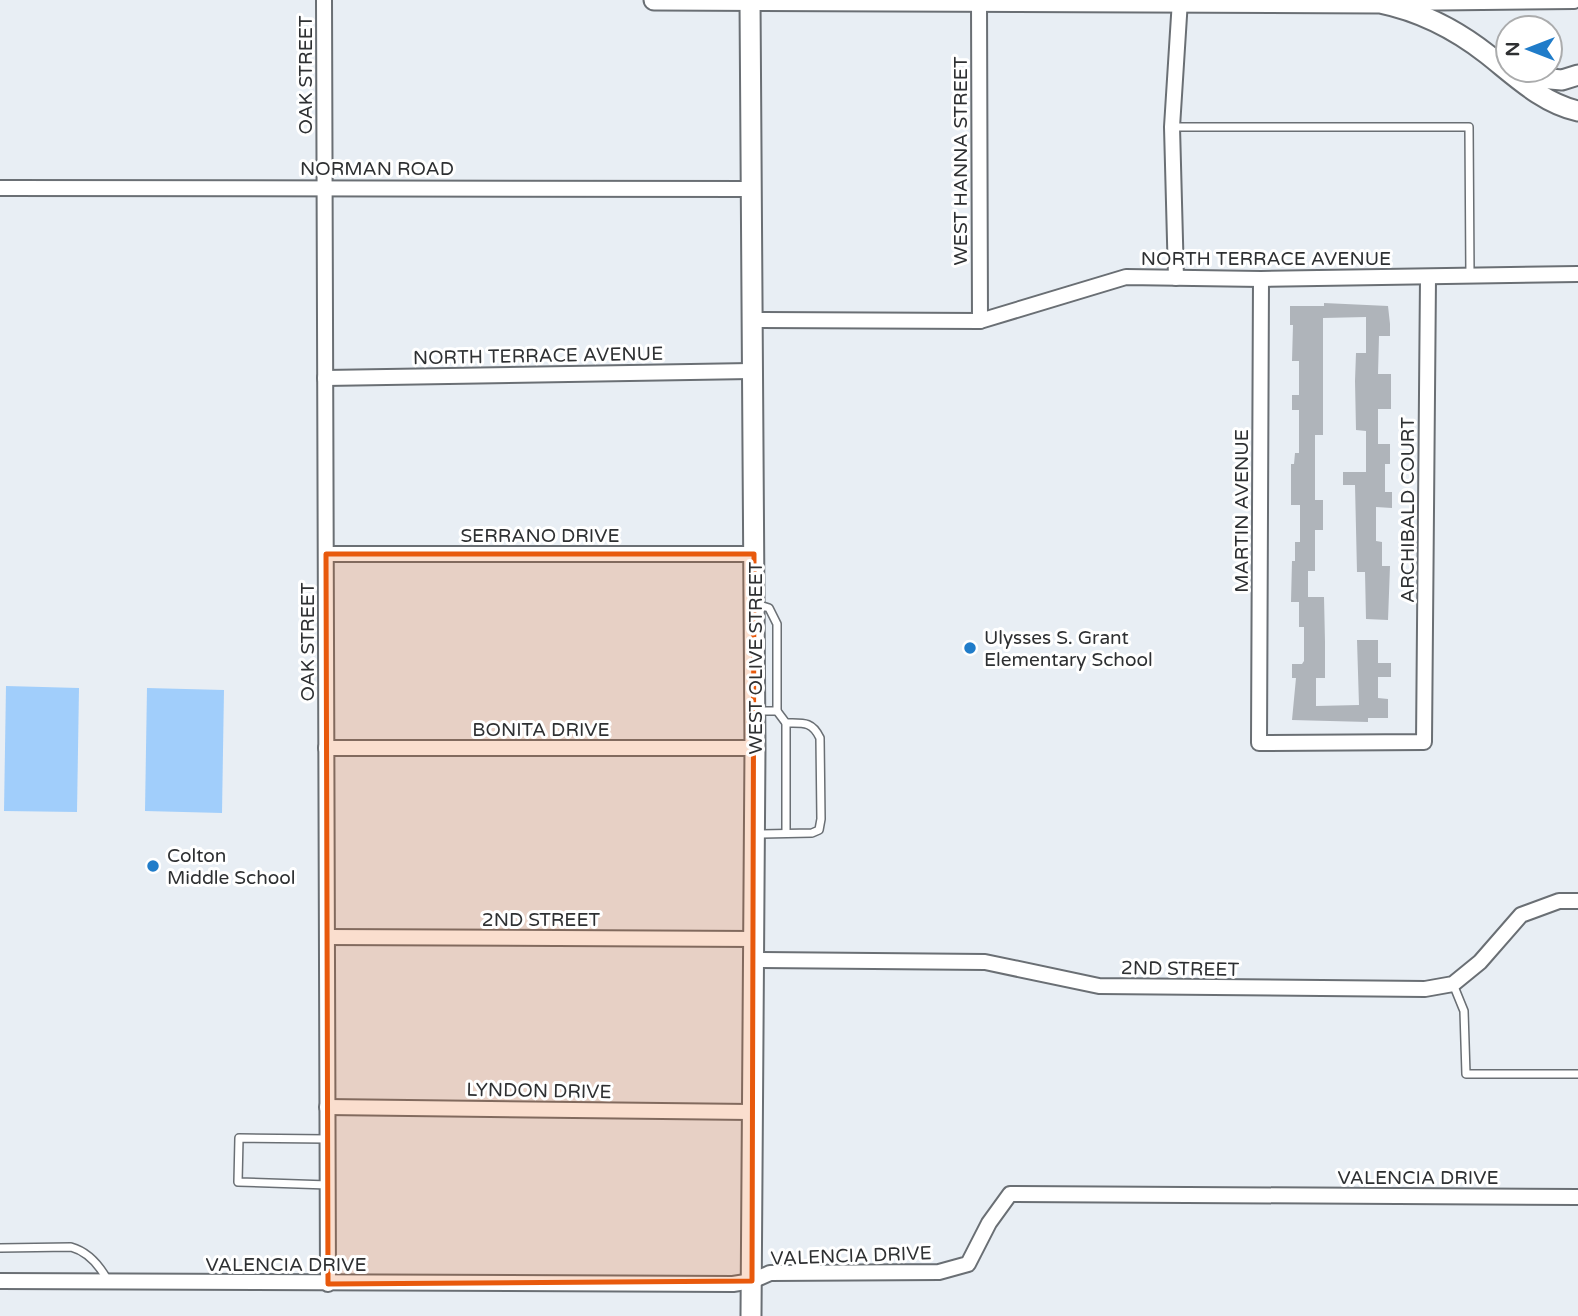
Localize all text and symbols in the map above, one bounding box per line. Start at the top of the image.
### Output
north arrow [1494,14,1564,84]
street label: OAK STREET [295,15,317,134]
text: N [1502,41,1524,57]
street label: WEST HANNA STREET [950,56,972,265]
street label: NORMAN ROAD [300,158,454,180]
street label: NORTH TERRACE AVENUE [1141,248,1391,270]
street label: NORTH TERRACE AVENUE [413,343,663,369]
street label: ARCHIBALD COURT [1397,417,1419,603]
street label: MARTIN AVENUE [1231,429,1253,593]
street label: SERRANO DRIVE [460,525,620,547]
street label: WEST OLIVE STREET [745,561,767,754]
street label: OAK STREET [297,582,319,701]
place label: Ulysses S. Grant Elementary School [984,627,1153,671]
marker: Ulysses S. Grant Elementary School [962,640,978,656]
street label: BONITA DRIVE [472,719,610,741]
place label: Colton Middle School [167,845,296,889]
marker: Colton Middle School [145,858,161,874]
street label: 2ND STREET [482,909,601,931]
street label: 2ND STREET [1121,957,1240,981]
street label: LYNDON DRIVE [466,1079,612,1103]
street label: VALENCIA DRIVE [1337,1167,1499,1189]
street label: VALENCIA DRIVE [770,1242,932,1270]
street label: VALENCIA DRIVE [205,1254,367,1276]

